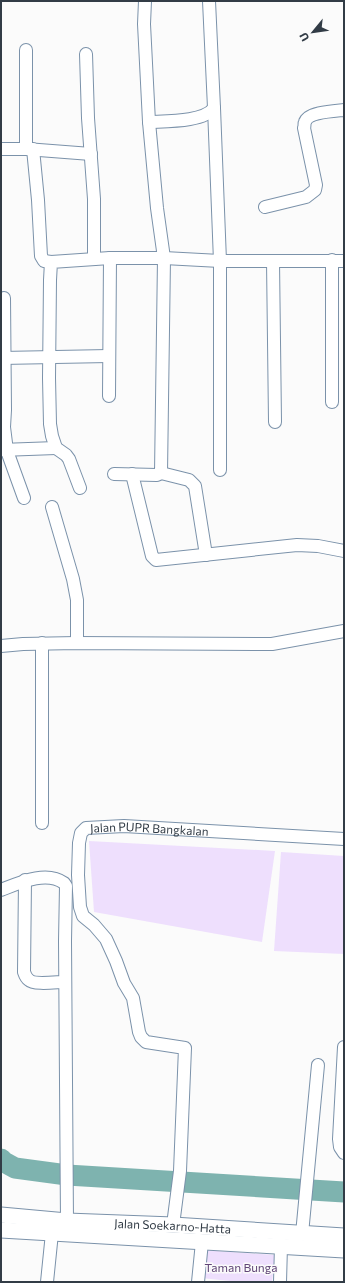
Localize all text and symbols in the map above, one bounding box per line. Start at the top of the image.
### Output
north arrow [293,12,333,52]
text: U [296,30,311,44]
street label: Jalan PUPR Bangkalan [90,819,209,838]
street label: Jalan Soekarno-Hatta [114,1216,231,1236]
park label: Taman Bunga [205,1260,277,1274]

